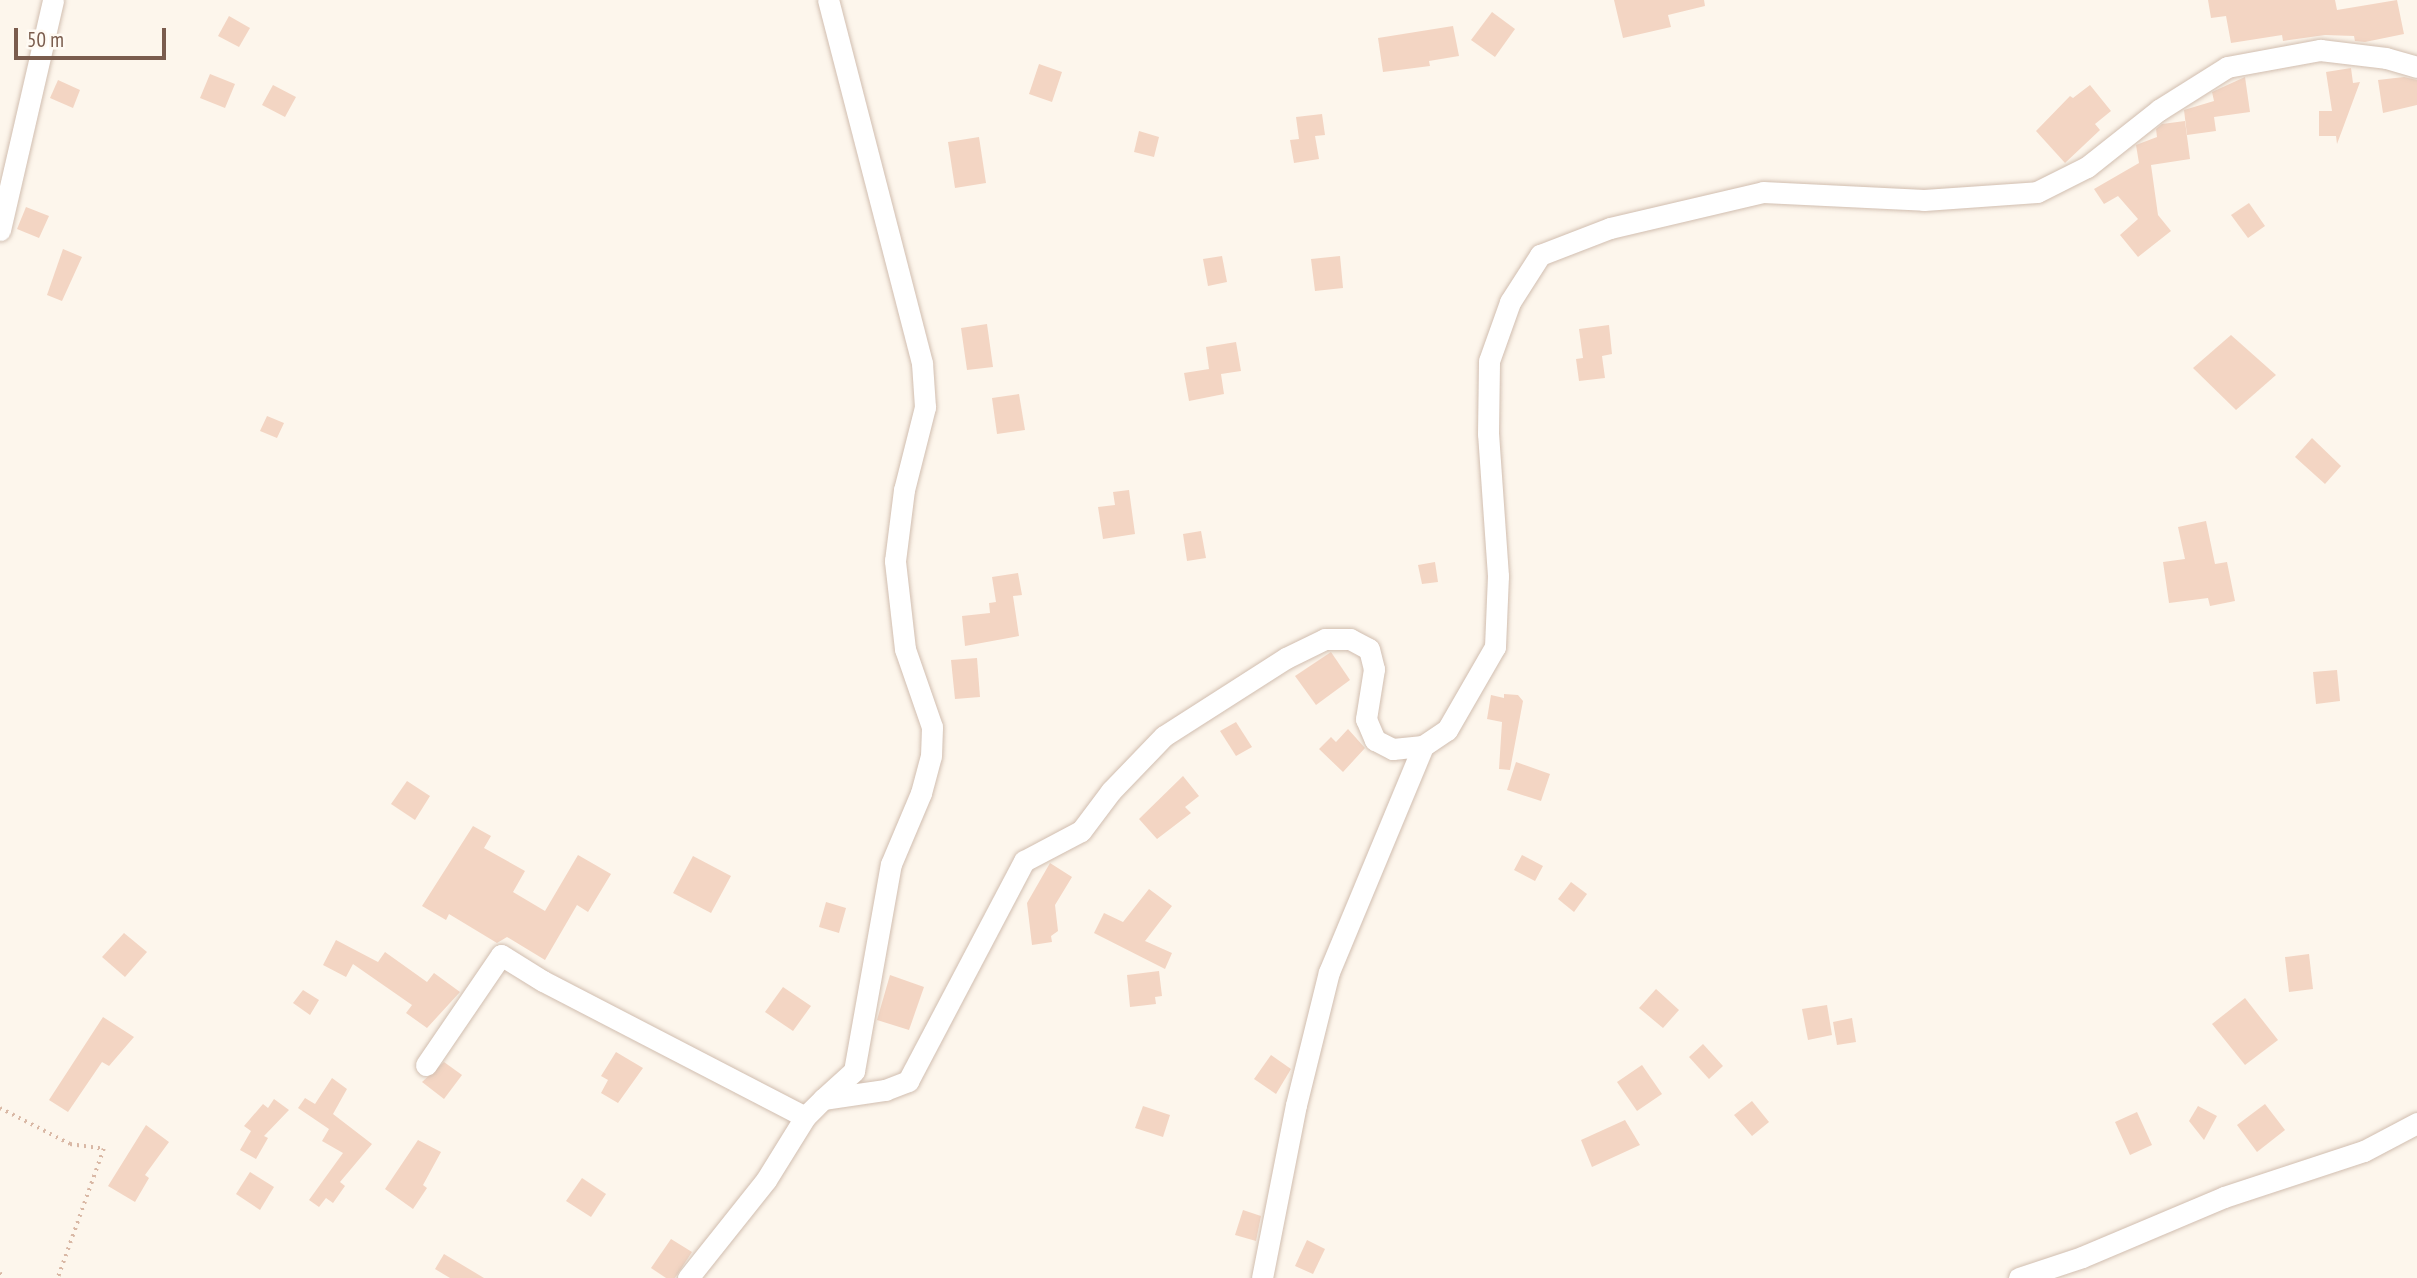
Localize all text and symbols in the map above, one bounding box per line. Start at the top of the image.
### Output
scale bar [18,14,170,58]
text: 50 m [27,26,64,53]

